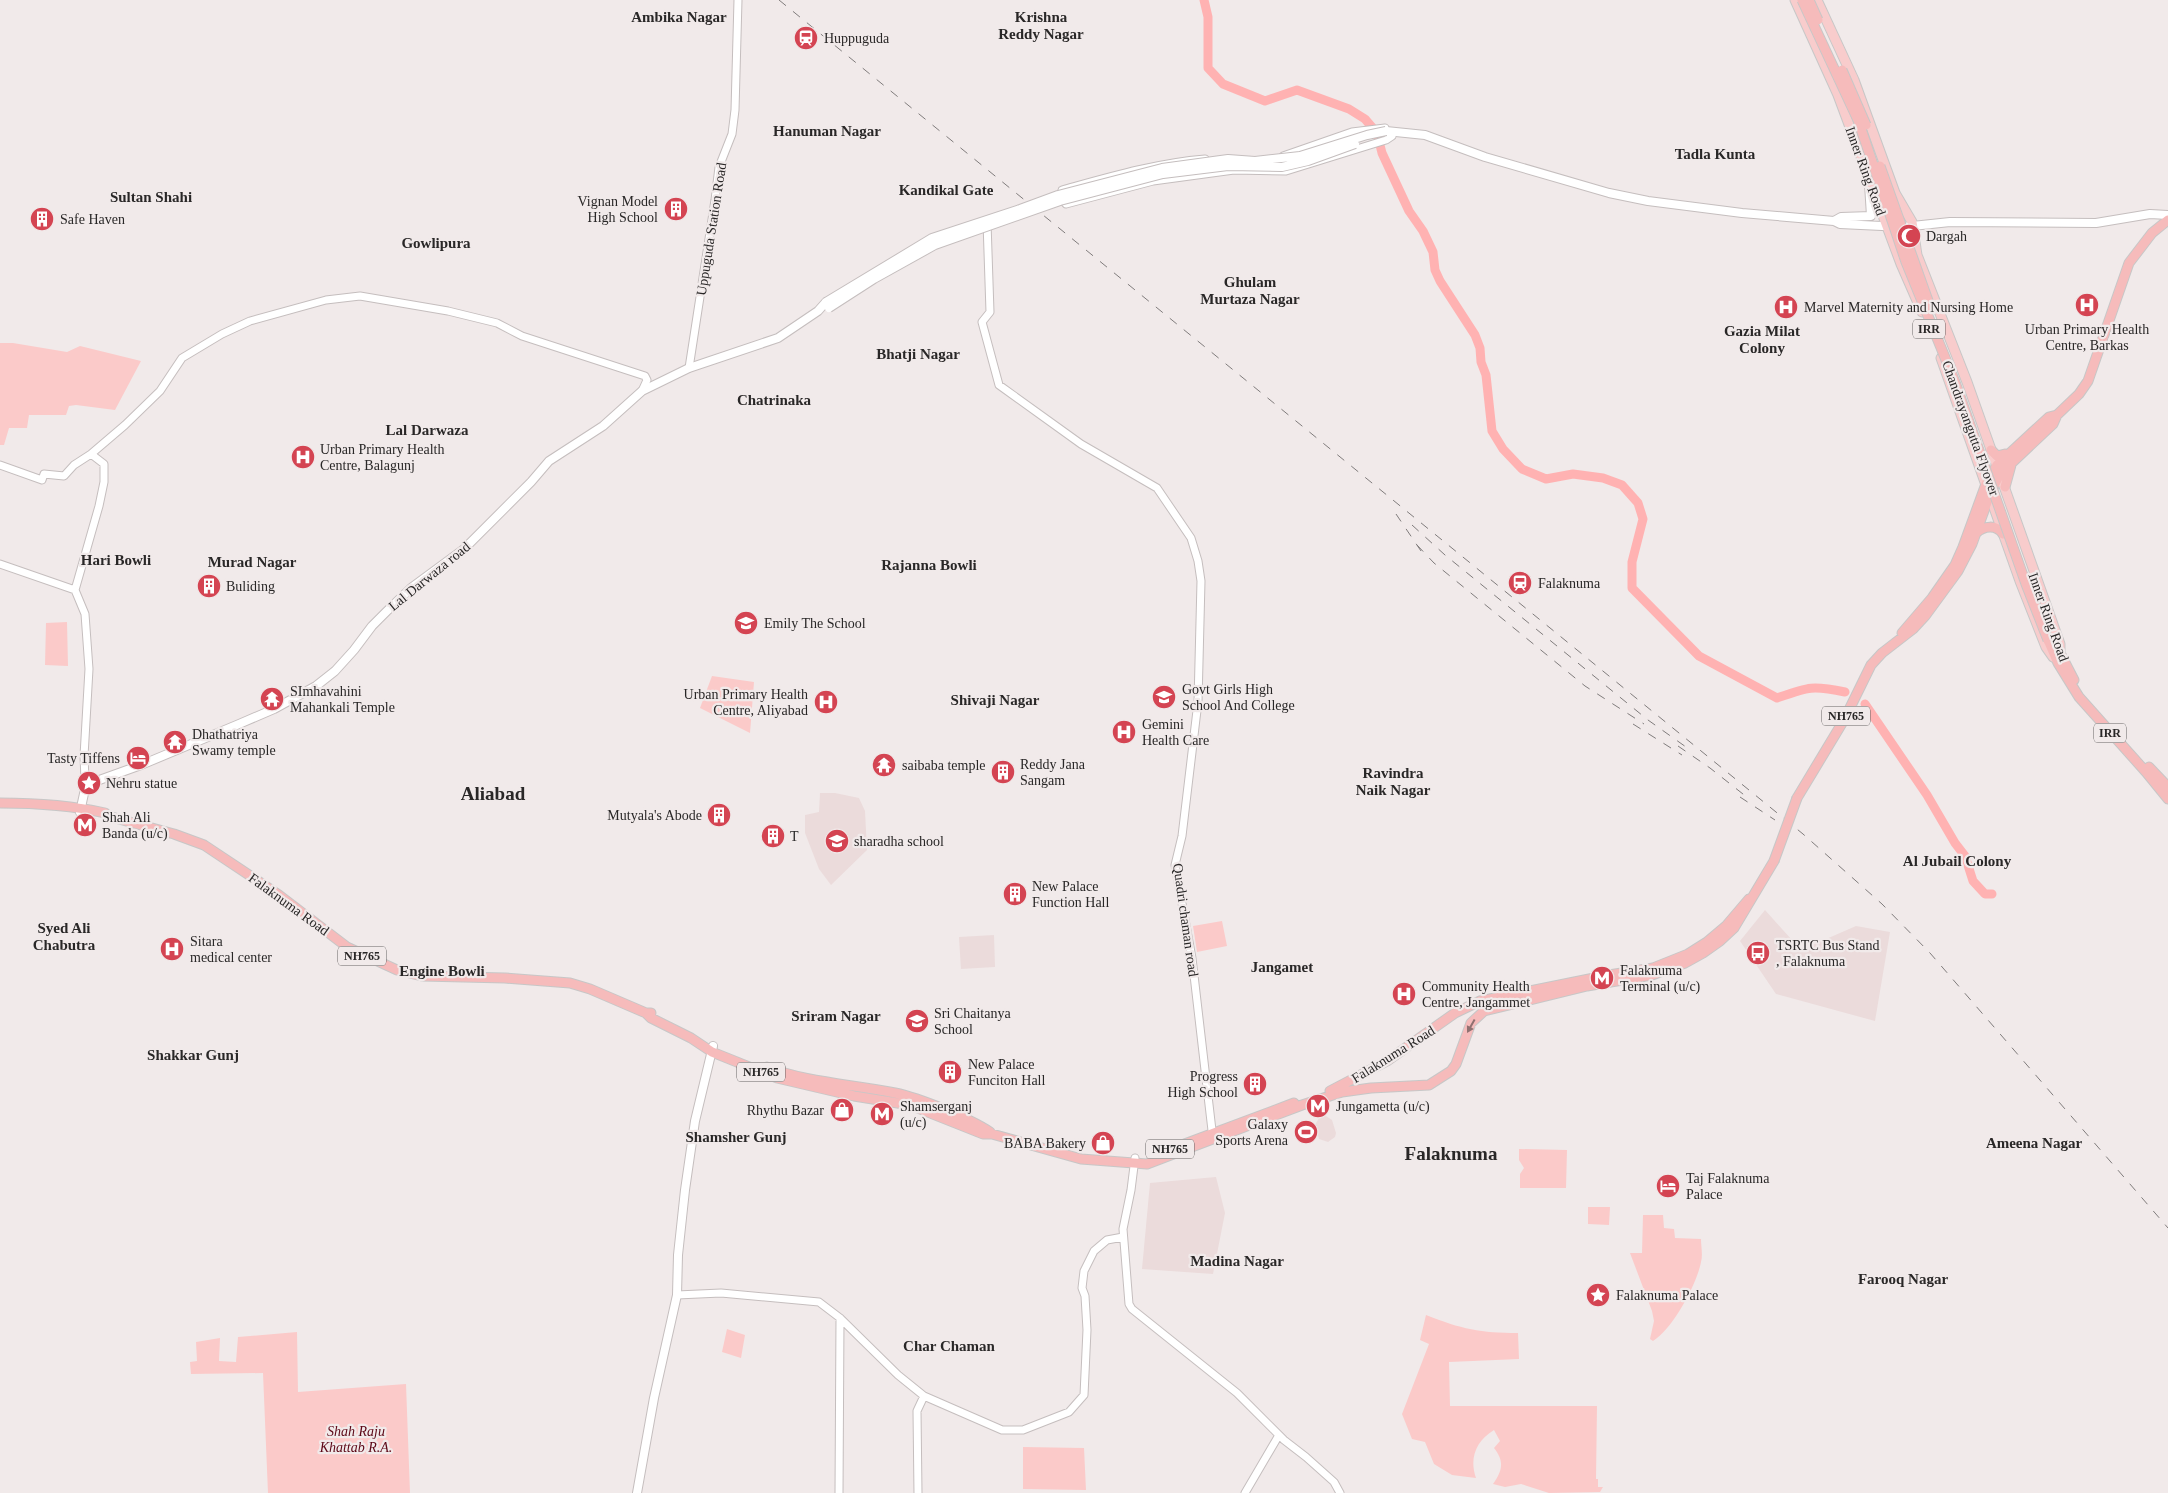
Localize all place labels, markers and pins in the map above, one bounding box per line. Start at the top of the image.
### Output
station icon: Huppuguda [793,25,819,51]
place label: Huppuguda [824,31,890,46]
place label: Vignan Model High School [578,194,658,225]
building icon: Vignan Model High School [663,196,689,222]
building icon: Safe Haven [29,206,55,232]
place label: Safe Haven [60,212,125,227]
mosque icon: Dargah [1896,223,1922,249]
place label: Dargah [1926,229,1967,244]
hospital icon: Urban Primary Health Centre, Barkas [2074,292,2100,318]
hospital icon: Marvel Maternity and Nursing Home [1773,294,1799,320]
place label: Marvel Maternity and Nursing Home [1804,300,2013,315]
place label: Urban Primary Health Centre, Barkas [2025,322,2149,353]
place label: Urban Primary Health Centre, Balagunj [320,442,444,473]
hospital icon: Urban Primary Health Centre, Balagunj [290,444,316,470]
station icon: Falaknuma [1507,570,1533,596]
building icon: Buliding [196,573,222,599]
place label: Falaknuma [1538,576,1601,591]
place label: Buliding [226,579,275,594]
school or university icon: Emily The School [733,610,759,636]
place label: Emily The School [764,616,866,631]
place label: Govt Girls High School And College [1182,682,1295,713]
place label: SImhavahini Mahankali Temple [290,684,395,715]
school or university icon: Govt Girls High School And College [1151,684,1177,710]
temple icon: SImhavahini Mahankali Temple [259,686,285,712]
place label: Urban Primary Health Centre, Aliyabad [684,687,808,718]
hospital icon: Urban Primary Health Centre, Aliyabad [813,689,839,715]
place label: Gemini Health Care [1142,717,1209,748]
hospital icon: Gemini Health Care [1111,719,1137,745]
place label: Dhathatriya Swamy temple [192,727,276,758]
temple icon: Dhathatriya Swamy temple [162,729,188,755]
hotel icon: Tasty Tiffens [125,745,151,771]
place label: Tasty Tiffens [47,751,120,766]
temple icon: saibaba temple [871,752,897,778]
place label: Reddy Jana Sangam [1020,757,1086,788]
place label: saibaba temple [902,758,986,773]
building icon: Reddy Jana Sangam [990,759,1016,785]
place icon: Nehru statue [76,770,102,796]
place label: Nehru statue [106,776,177,791]
building icon: Mutyala's Abode [706,802,732,828]
place label: Mutyala's Abode [607,808,702,823]
place label: Shah Ali Banda (u/c) [102,810,168,842]
metro station icon: Shah Ali Banda (u/c) [72,812,98,838]
building icon: T [760,823,786,849]
school or university icon: sharadha school [824,828,850,854]
place label: T [790,829,799,844]
place label: sharadha school [854,834,944,849]
place label: New Palace Function Hall [1032,879,1109,910]
building icon: New Palace Function Hall [1002,881,1028,907]
place label: Sitara medical center [190,934,272,965]
hospital icon: Sitara medical center [159,936,185,962]
place label: TSRTC Bus Stand , Falaknuma [1776,938,1879,969]
bus stop icon: TSRTC Bus Stand , Falaknuma [1745,940,1771,966]
place label: Falaknuma Terminal (u/c) [1620,963,1701,995]
metro station icon: Falaknuma Terminal (u/c) [1589,965,1615,991]
place label: Community Health Centre, Jangammet [1422,979,1530,1010]
hospital icon: Community Health Centre, Jangammet [1391,981,1417,1007]
place label: Sri Chaitanya School [934,1006,1011,1037]
school or university icon: Sri Chaitanya School [904,1008,930,1034]
place label: New Palace Funciton Hall [968,1057,1045,1088]
building icon: New Palace Funciton Hall [937,1059,963,1085]
place label: Progress High School [1168,1069,1238,1100]
building icon: Progress High School [1242,1071,1268,1097]
metro station icon: Jungametta (u/c) [1305,1093,1331,1119]
shop icon: Rhythu Bazar [829,1097,855,1123]
place label: Shamserganj (u/c) [900,1099,972,1131]
place label: Jungametta (u/c) [1336,1099,1430,1115]
metro station icon: Shamserganj (u/c) [869,1101,895,1127]
place label: Rhythu Bazar [747,1103,824,1118]
place label: Galaxy Sports Arena [1215,1117,1289,1148]
sports icon: Galaxy Sports Arena [1293,1119,1319,1145]
shop icon: BABA Bakery [1090,1130,1116,1156]
place label: BABA Bakery [1004,1136,1086,1151]
place label: Taj Falaknuma Palace [1686,1171,1770,1202]
hotel icon: Taj Falaknuma Palace [1655,1173,1681,1199]
place icon: Falaknuma Palace [1585,1282,1611,1308]
place label: Falaknuma Palace [1616,1288,1718,1303]

